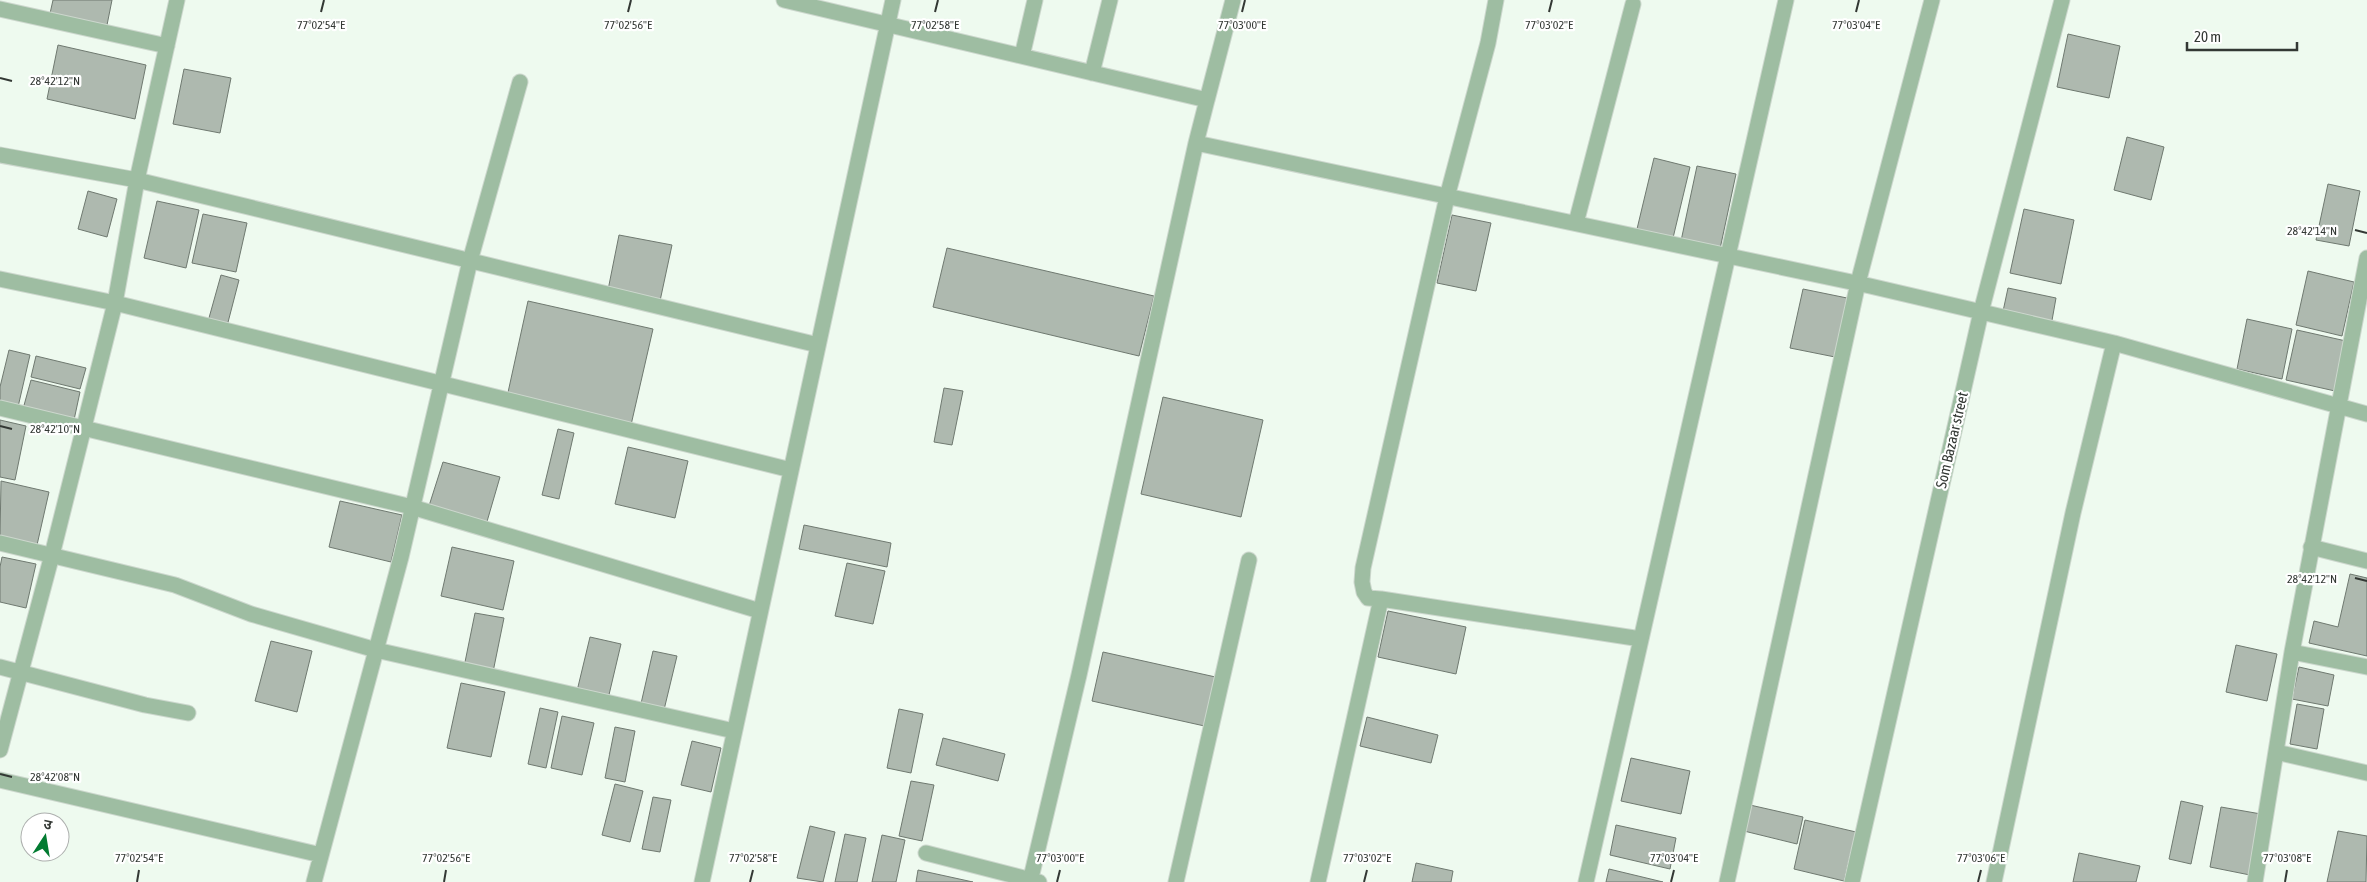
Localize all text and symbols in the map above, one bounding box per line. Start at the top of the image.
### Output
text: 77°02'54"E [297,18,345,32]
text: 77°02'56"E [604,18,652,32]
text: 77°02'58"E [911,18,959,32]
text: 77°03'00"E [1218,18,1266,32]
text: 77°03'02"E [1525,18,1573,32]
text: 77°03'04"E [1832,18,1880,32]
scale bar [2187,20,2297,52]
text: 20 m [2194,28,2221,45]
text: 28°42'12"N [30,74,80,88]
text: 28°42'14"N [2287,224,2337,238]
street label: Som Bazaar street [1932,390,1971,490]
text: 28°42'10"N [30,422,80,436]
text: 28°42'12"N [2287,572,2337,586]
text: 28°42'08"N [30,770,80,784]
north arrow [20,812,70,862]
text: उ [42,816,54,833]
text: 77°02'54"E [115,851,163,865]
text: 77°02'56"E [422,851,470,865]
text: 77°02'58"E [729,851,777,865]
text: 77°03'00"E [1036,851,1084,865]
text: 77°03'02"E [1343,851,1391,865]
text: 77°03'04"E [1650,851,1698,865]
text: 77°03'06"E [1957,851,2005,865]
text: 77°03'08"E [2263,851,2311,865]

